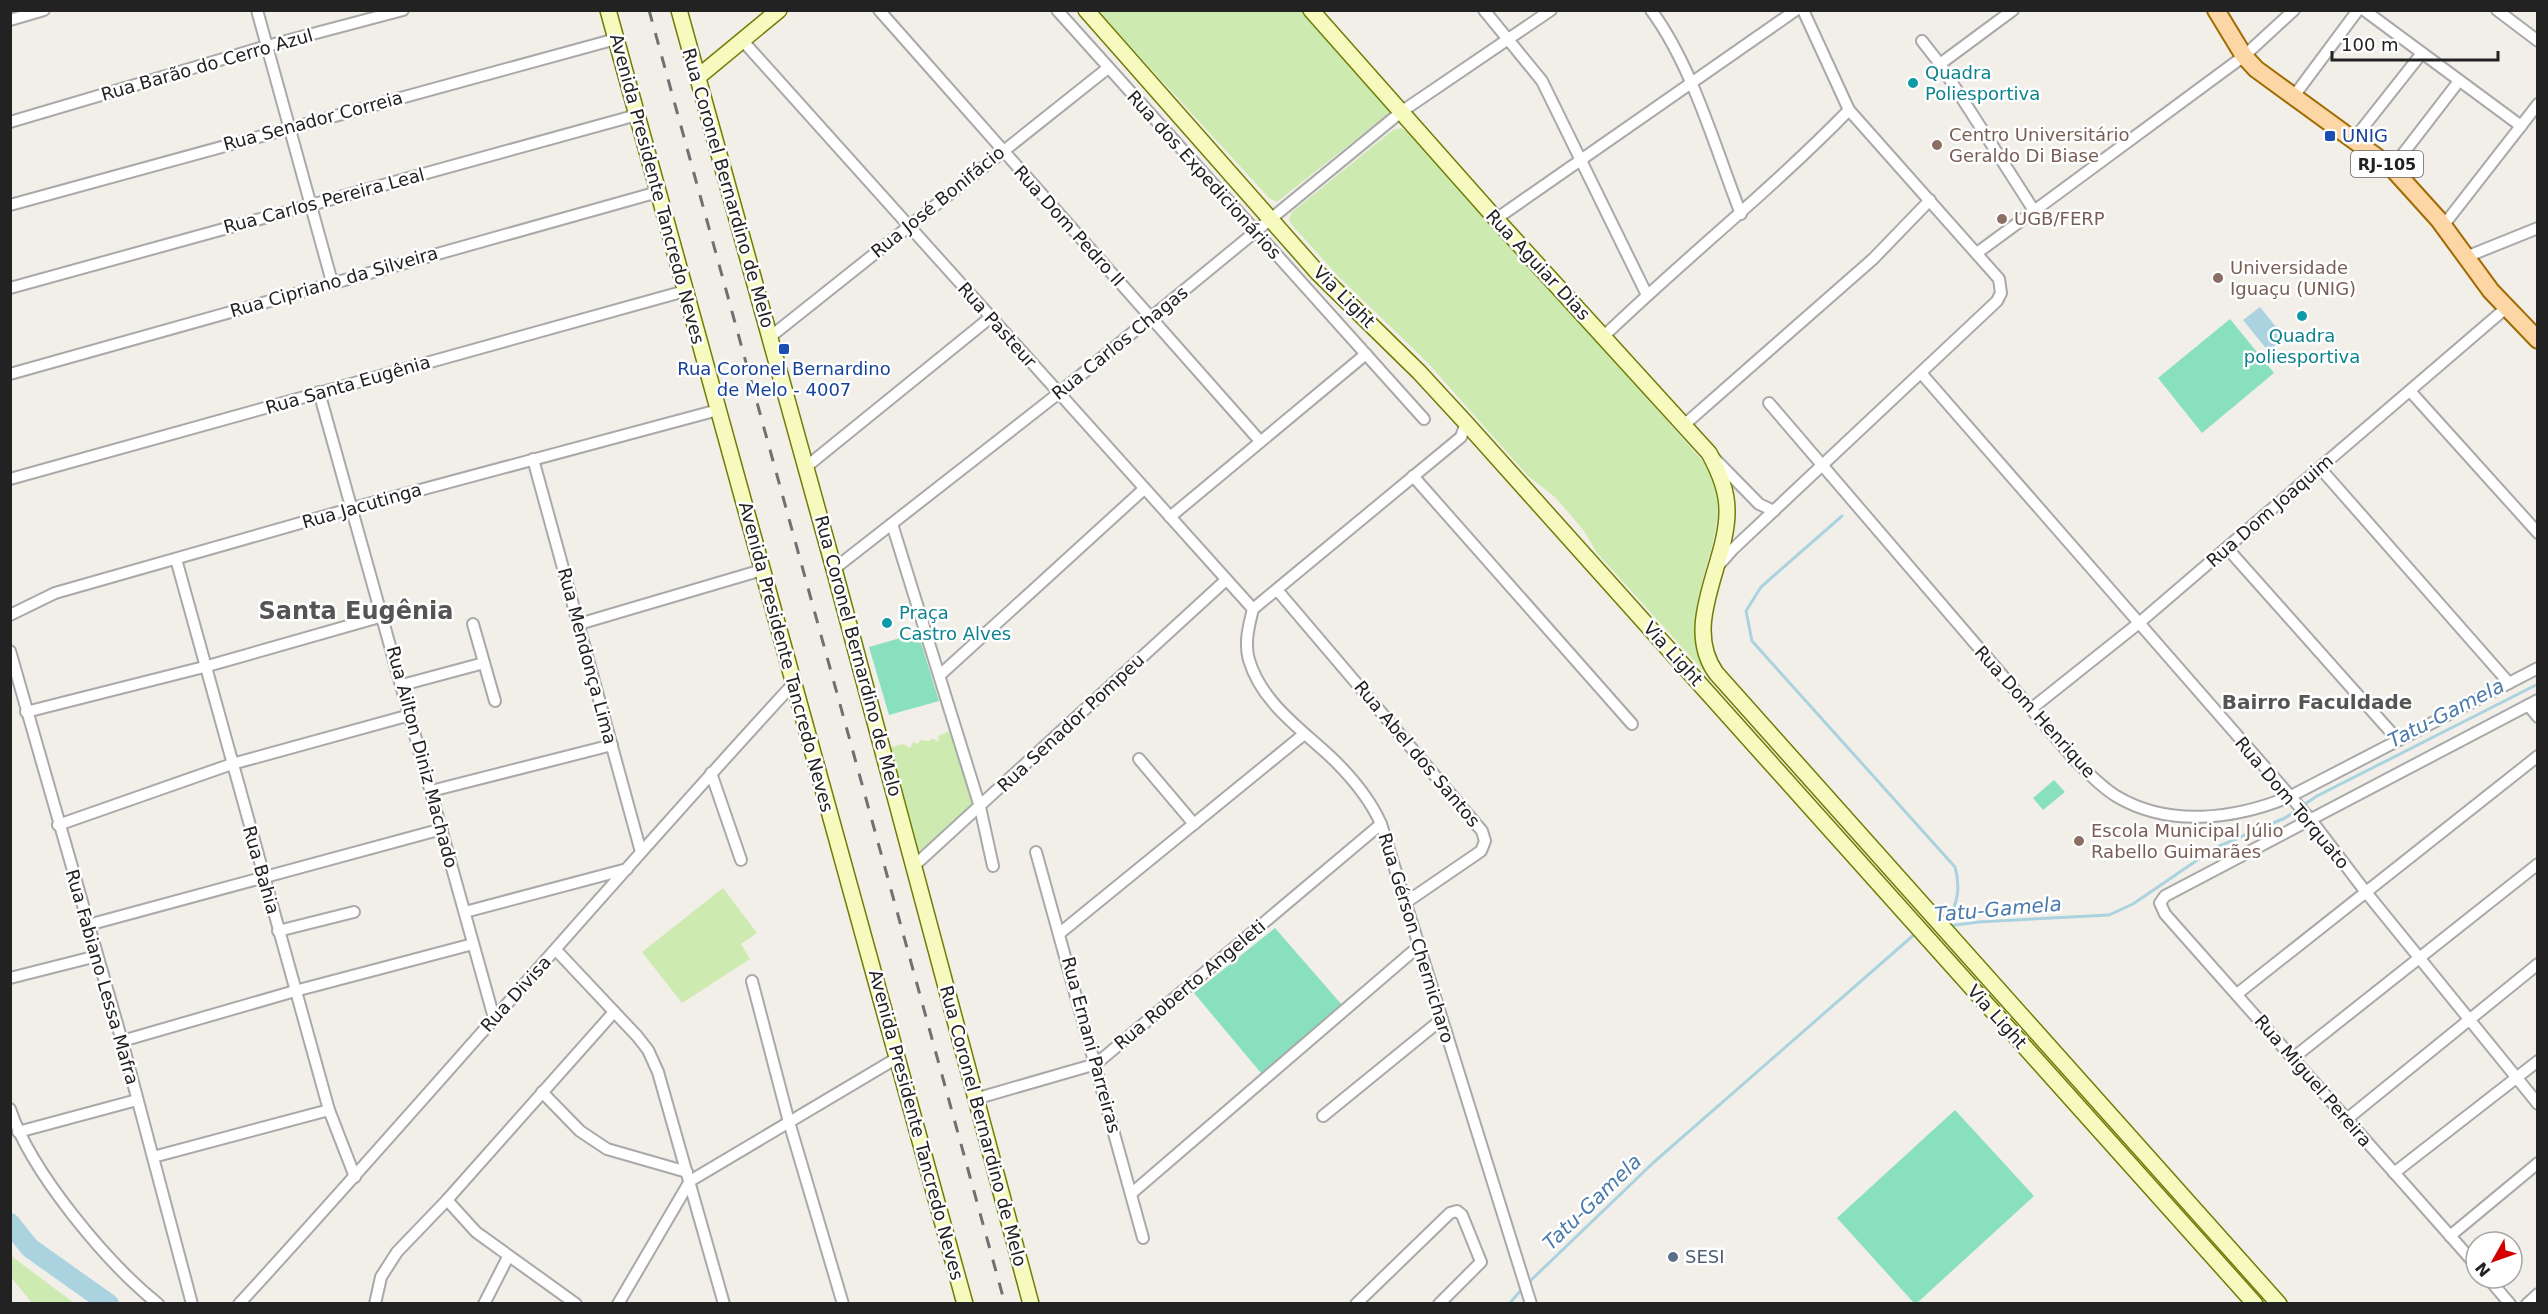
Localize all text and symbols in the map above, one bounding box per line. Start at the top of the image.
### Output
street label: Rua Barão do Cerro Azul [99,24,315,105]
scale bar [2332,24,2498,62]
street label: Avenida Presidente Tancredo Neves [606,31,709,346]
text: 100 m [2341,34,2399,55]
street label: Rua Coronel Bernardino de Melo [678,46,779,330]
place label: Quadra Poliesportiva [1925,62,2040,104]
marker: Quadra Poliesportiva [1906,76,1920,90]
street label: Rua Senador Correia [221,86,405,155]
street label: Rua dos Expedicionários [1123,86,1286,263]
place label: Centro Universitário Geraldo Di Biase [1949,124,2129,166]
place label: UNIG [2342,125,2388,146]
marker: UNIG [2323,129,2337,143]
marker: Centro Universitário Geraldo Di Biase [1930,138,1944,152]
street label: Rua José Bonifácio [867,141,1009,262]
road number: RJ-105 [2351,151,2423,177]
street label: Rua Dom Pedro II [1010,161,1129,290]
street label: Rua Carlos Pereira Leal [221,164,427,237]
street label: Rua Aguiar Dias [1482,205,1595,324]
place label: UGB/FERP [2014,208,2105,229]
marker: UGB/FERP [1995,212,2009,226]
street label: Rua Cipriano da Silveira [228,242,440,321]
place label: Universidade Iguaçu (UNIG) [2230,257,2356,299]
street label: Via Light [1309,261,1380,332]
marker: Universidade Iguaçu (UNIG) [2211,271,2225,285]
street label: Rua Pasteur [954,278,1041,372]
street label: Rua Carlos Chagas [1047,281,1192,404]
marker: Quadra poliesportiva [2295,309,2309,323]
place label: Quadra poliesportiva [2244,325,2360,367]
marker: Rua Coronel Bernardino de Melo - 4007 [777,342,791,356]
street label: Rua Santa Eugênia [263,351,433,418]
place label: Rua Coronel Bernardino de Melo - 4007 [677,358,891,400]
street label: Rua Dom Joaquim [2202,450,2337,571]
street label: Rua Jacutinga [300,478,424,533]
street label: Avenida Presidente Tancredo Neves [735,499,838,814]
street label: Rua Coronel Bernardino de Melo [811,513,906,799]
street label: Rua Mendonça Lima [554,565,621,746]
district label: Santa Eugênia [258,597,454,625]
place label: Praça Castro Alves [899,602,1011,644]
marker: Praça Castro Alves [880,616,894,630]
street label: Via Light [1639,617,1707,690]
street label: Rua Dom Henrique [1971,641,2100,782]
street label: Rua Ailton Diniz Machado [383,643,462,870]
street label: Rua Senador Pompeu [993,649,1148,796]
water label: Tatu-Gamela [2384,673,2508,753]
street label: Rua Abel dos Santos [1350,676,1485,831]
district label: Bairro Faculdade [2222,690,2412,714]
street label: Rua Dom Torquato [2231,732,2354,873]
place label: Escola Municipal Júlio Rabello Guimarães [2091,820,2284,862]
street label: Rua Bahia [239,823,284,916]
street label: Rua Gérson Chernicharo [1374,830,1458,1045]
marker: Escola Municipal Júlio Rabello Guimarães [2072,834,2086,848]
street label: Rua Fabiano Lessa Mafra [62,867,143,1087]
water label: Tatu-Gamela [1933,891,2063,927]
street label: Rua Roberto Angeleti [1110,915,1269,1054]
street label: Rua Divisa [476,951,555,1036]
street label: Rua Ernani Parreiras [1058,954,1125,1135]
street label: Avenida Presidente Tancredo Neves [865,967,968,1282]
street label: Via Light [1963,980,2031,1053]
street label: Rua Coronel Bernardino de Melo [936,983,1031,1269]
street label: Rua Miguel Pereira [2250,1010,2376,1151]
water label: Tatu-Gamela [1538,1149,1646,1255]
north arrow [2464,1230,2524,1290]
place label: SESI [1685,1246,1725,1267]
marker: SESI [1666,1250,1680,1264]
text: N [2471,1258,2494,1281]

